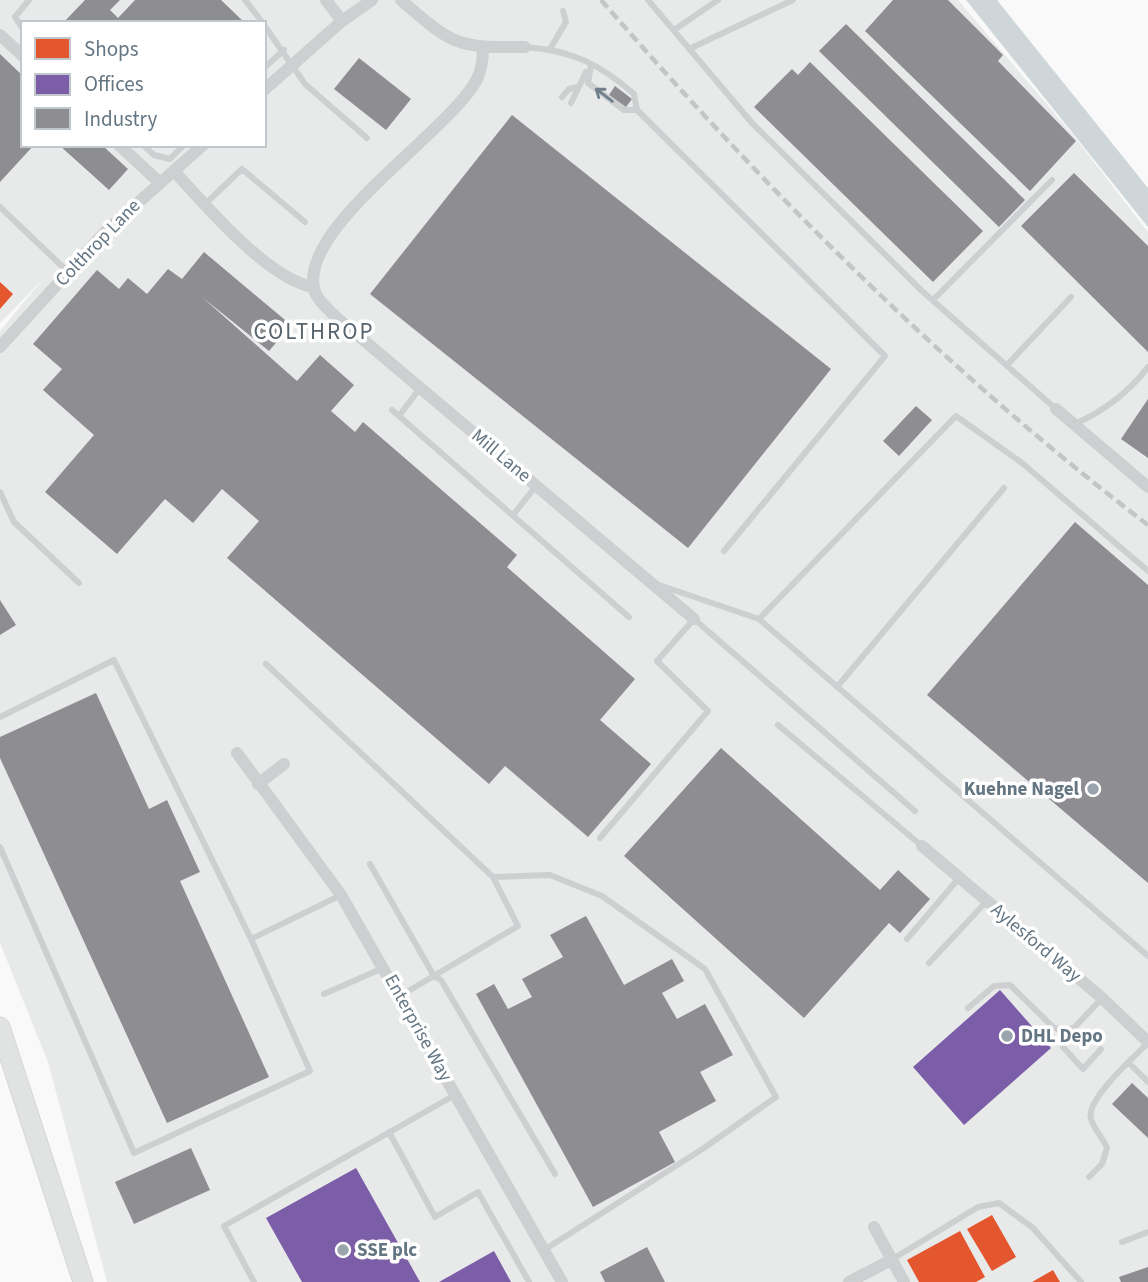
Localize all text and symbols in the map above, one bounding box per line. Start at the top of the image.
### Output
legend [21,21,266,147]
text: Shops [84,34,139,64]
text: Offices [84,69,144,99]
one-way arrow [595,87,614,102]
text: Industry [84,104,157,134]
street label: Colthrop Lane [49,193,147,293]
district label: COLTHROP [254,315,374,348]
street label: Mill Lane [465,423,537,489]
place label: Kuehne Nagel [964,776,1080,803]
marker: Kuehne Nagel [1085,781,1101,797]
street label: Aylesford Way [985,897,1087,989]
street label: Enterprise Way [377,970,459,1087]
place label: DHL Depo [1021,1023,1103,1050]
marker: DHL Depo [999,1028,1015,1044]
place label: SSE plc [357,1237,417,1264]
marker: SSE plc [335,1242,351,1258]

